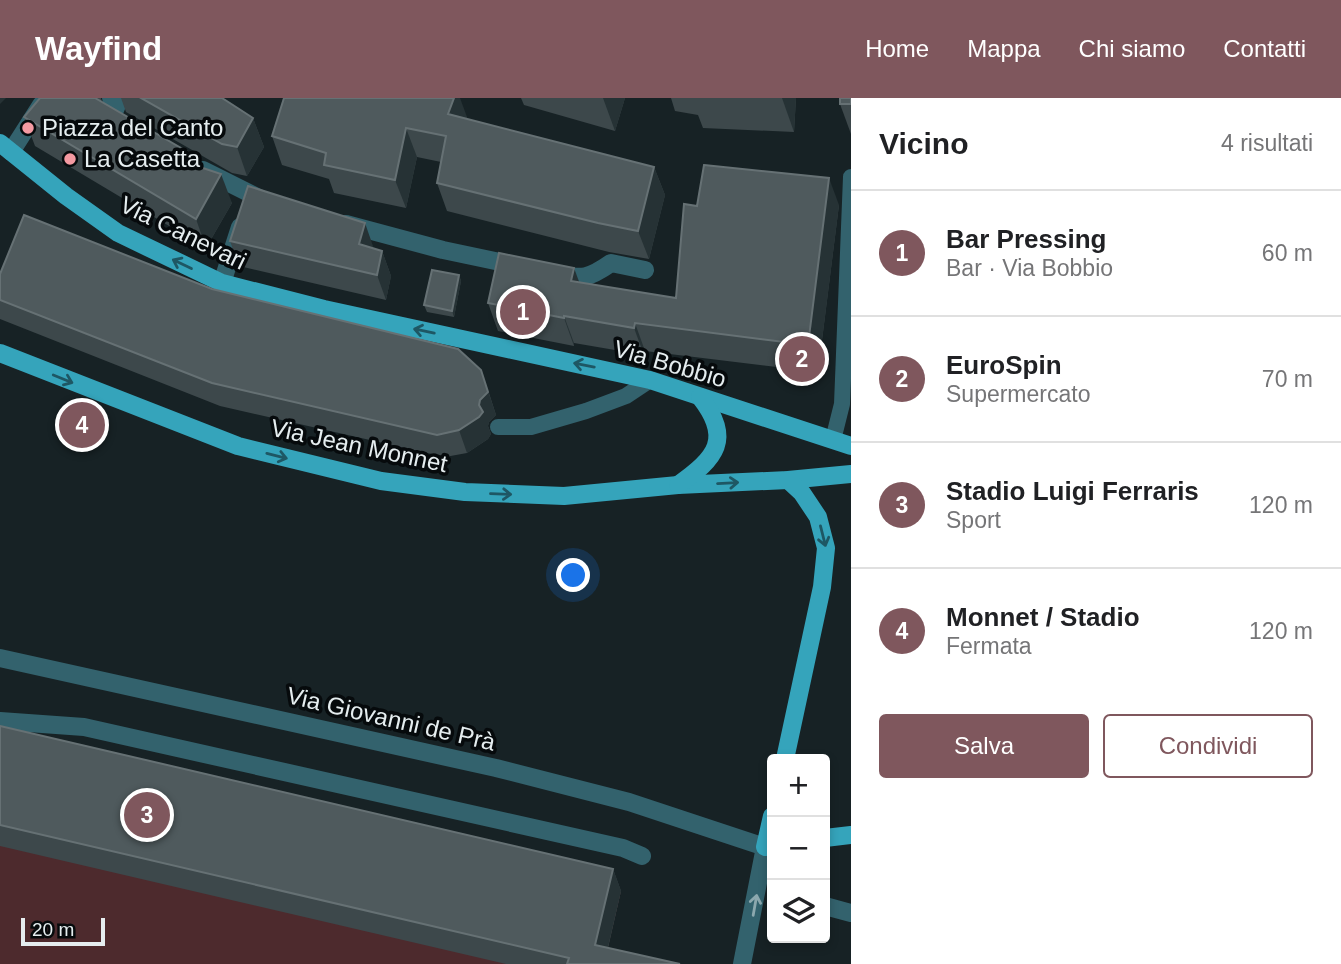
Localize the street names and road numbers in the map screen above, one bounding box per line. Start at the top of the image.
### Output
street label: Via Canevari [116,190,251,275]
street label: Via Bobbio [611,335,729,392]
street label: Via Jean Monnet [268,414,450,477]
street label: Via Giovanni de Prà [284,681,499,756]

